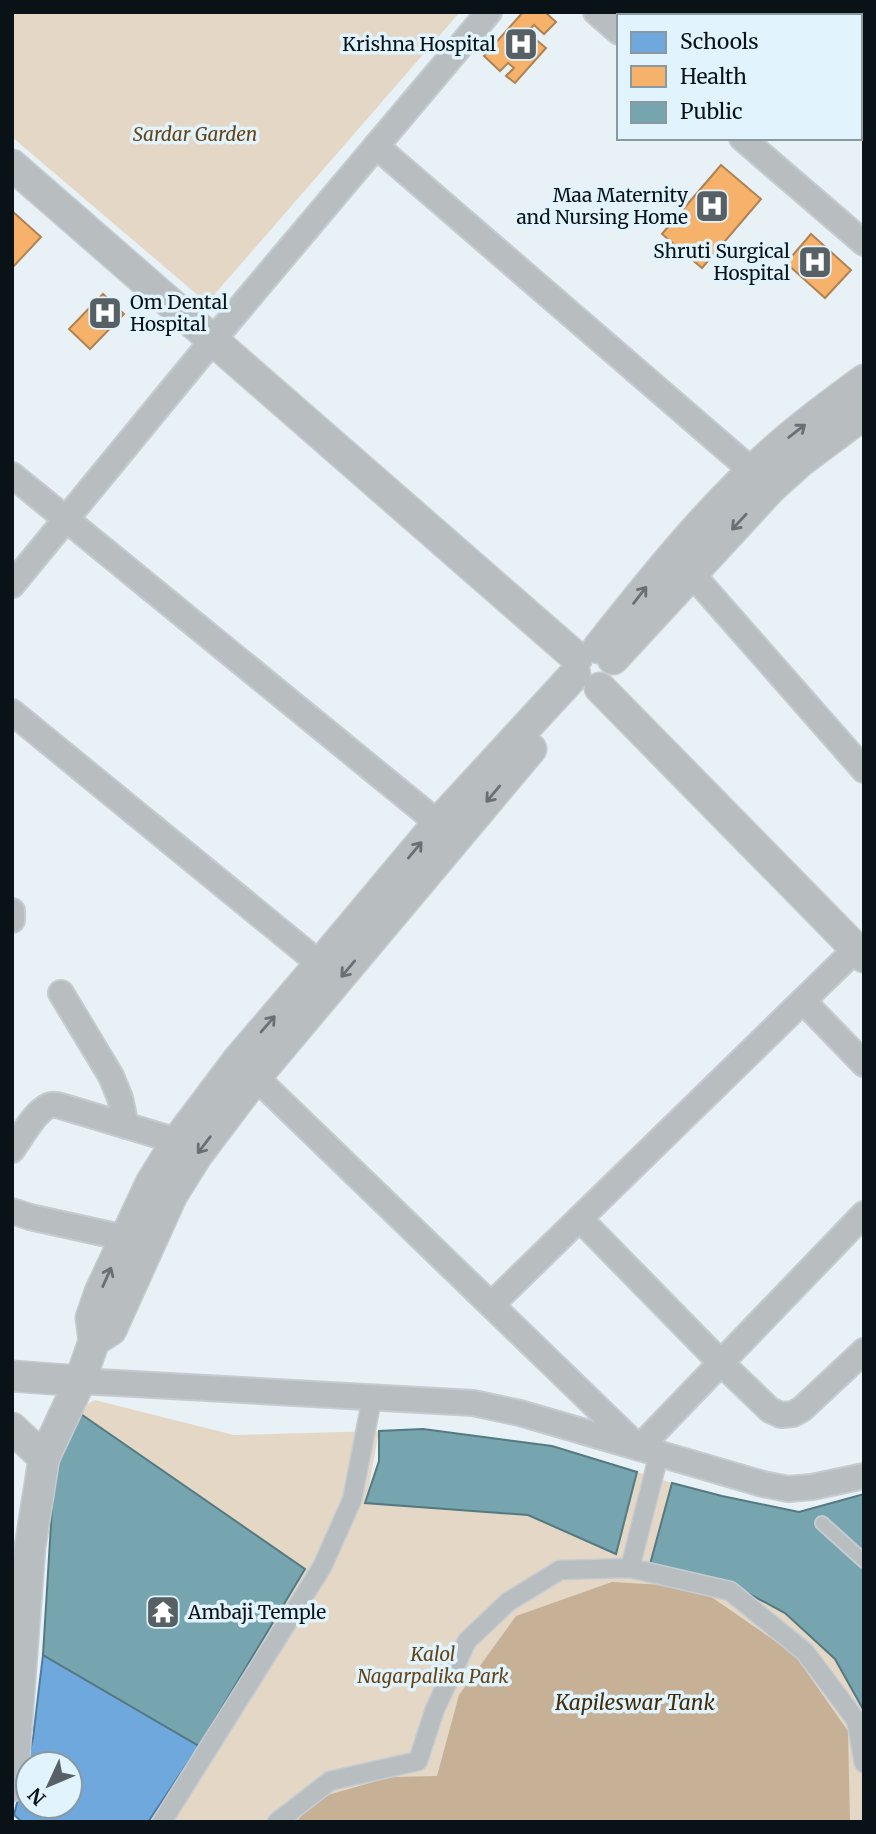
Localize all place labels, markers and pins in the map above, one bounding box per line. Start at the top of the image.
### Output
hospital icon: Krishna Hospital [502,25,540,63]
place label: Krishna Hospital [342,32,496,56]
place label: Maa Maternity and Nursing Home [516,183,688,229]
hospital icon: Maa Maternity and Nursing Home [693,187,731,225]
place label: Shruti Surgical Hospital [653,239,790,285]
hospital icon: Shruti Surgical Hospital [796,243,834,281]
place label: Om Dental Hospital [130,290,228,336]
hospital icon: Om Dental Hospital [86,294,124,332]
temple icon: Ambaji Temple [144,1593,182,1631]
place label: Ambaji Temple [187,1600,326,1624]

